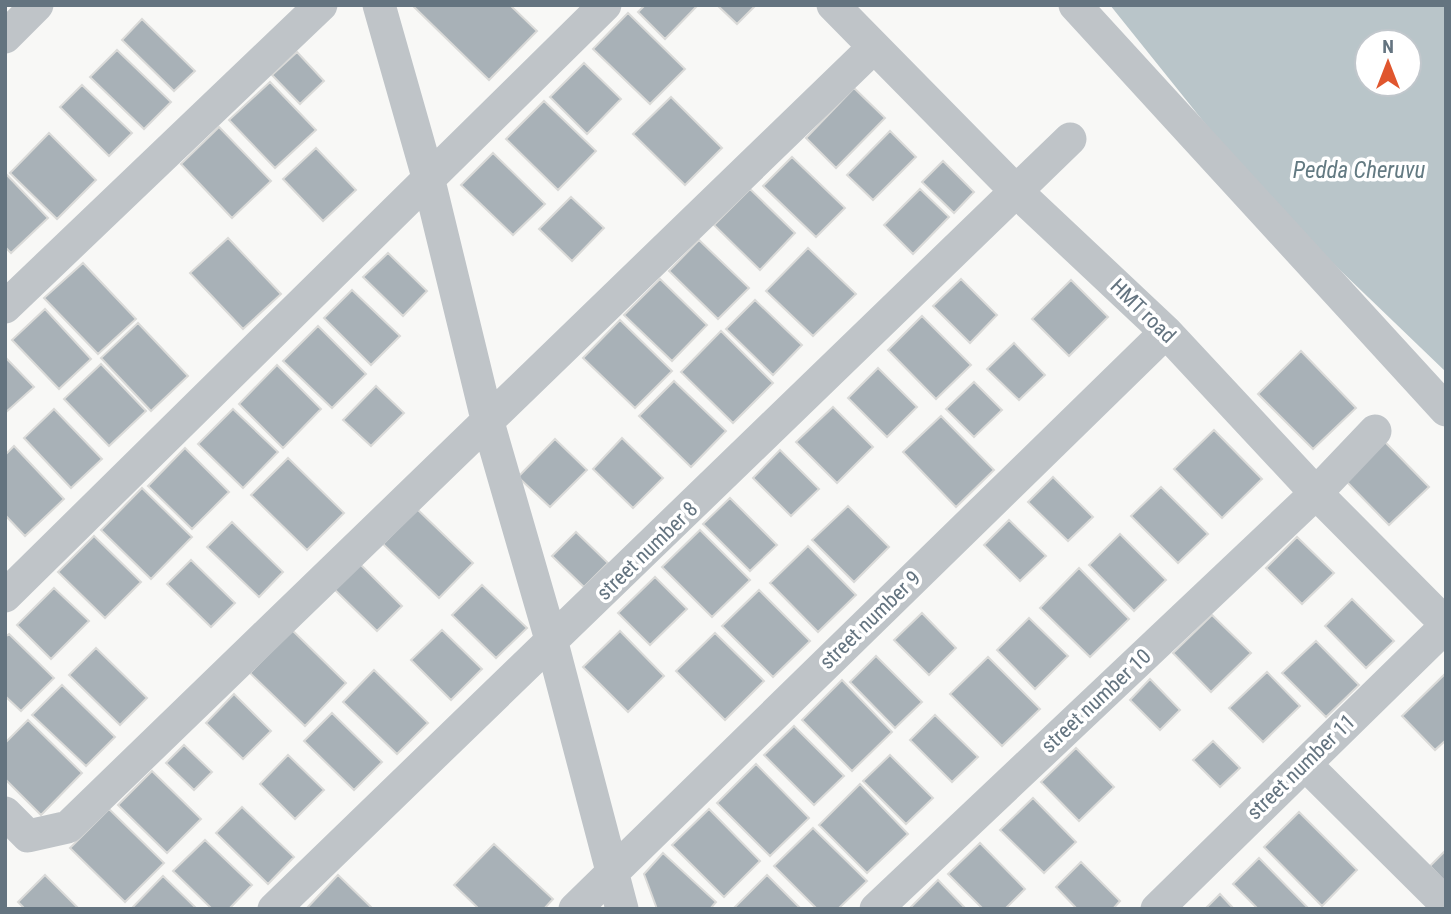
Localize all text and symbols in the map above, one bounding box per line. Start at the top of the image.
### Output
north arrow [1353,28,1423,98]
text: N [1382,35,1394,58]
water label: Pedda Cheruvu [1293,157,1425,184]
street label: HMT road [1105,274,1181,348]
street label: street number 8 [592,497,702,605]
street label: street number 9 [815,566,925,674]
street label: street number 10 [1036,644,1156,758]
street label: street number 11 [1242,709,1360,825]

